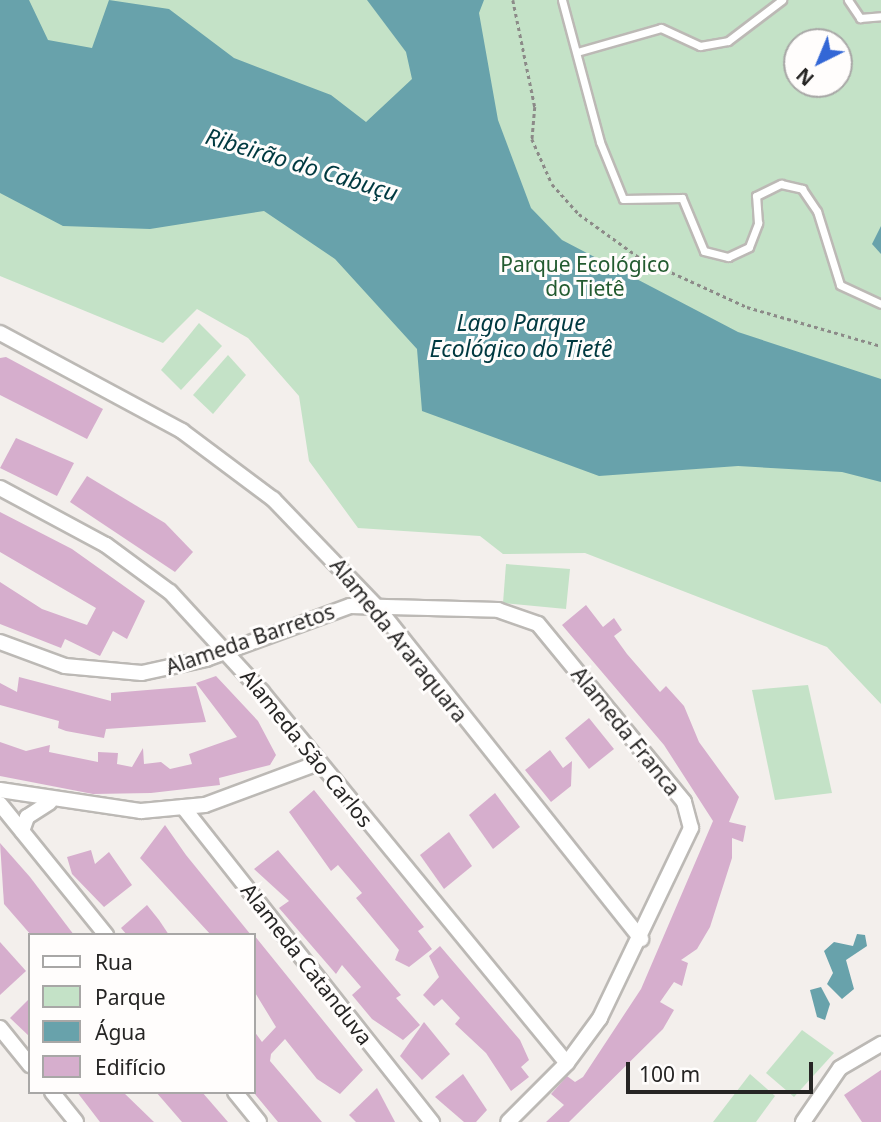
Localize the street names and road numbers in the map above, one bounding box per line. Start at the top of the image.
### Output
street label: Alameda Araraquara [325,553,473,727]
street label: Alameda Barretos [162,598,338,680]
street label: Alameda Franca [566,662,686,800]
street label: Alameda São Carlos [236,664,378,832]
street label: Alameda Catanduva [236,878,378,1050]

